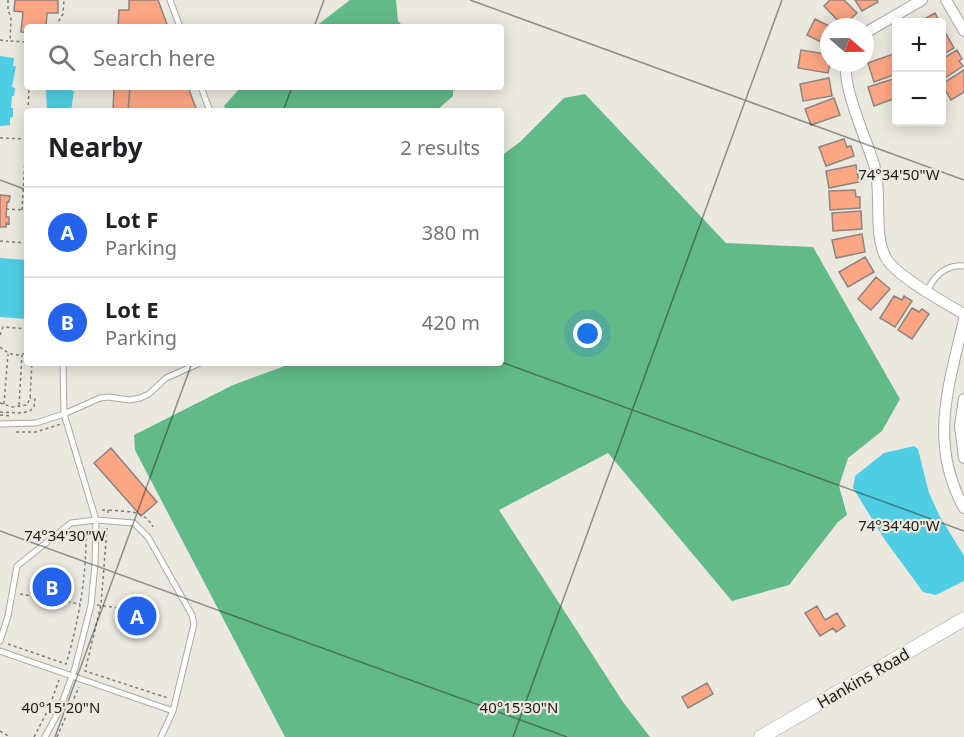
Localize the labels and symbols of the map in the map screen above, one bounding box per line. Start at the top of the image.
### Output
north arrow [820,18,874,72]
text: 74°34'50"W [858,164,940,184]
your location [573,319,602,348]
text: 74°34'40"W [858,515,940,535]
text: 74°34'30"W [24,525,106,545]
pin: B [32,564,72,610]
pin: A [118,594,156,638]
street label: Hankins Road [813,643,913,713]
text: 40°15'20"N [22,697,100,717]
text: 40°15'30"N [480,697,558,717]

